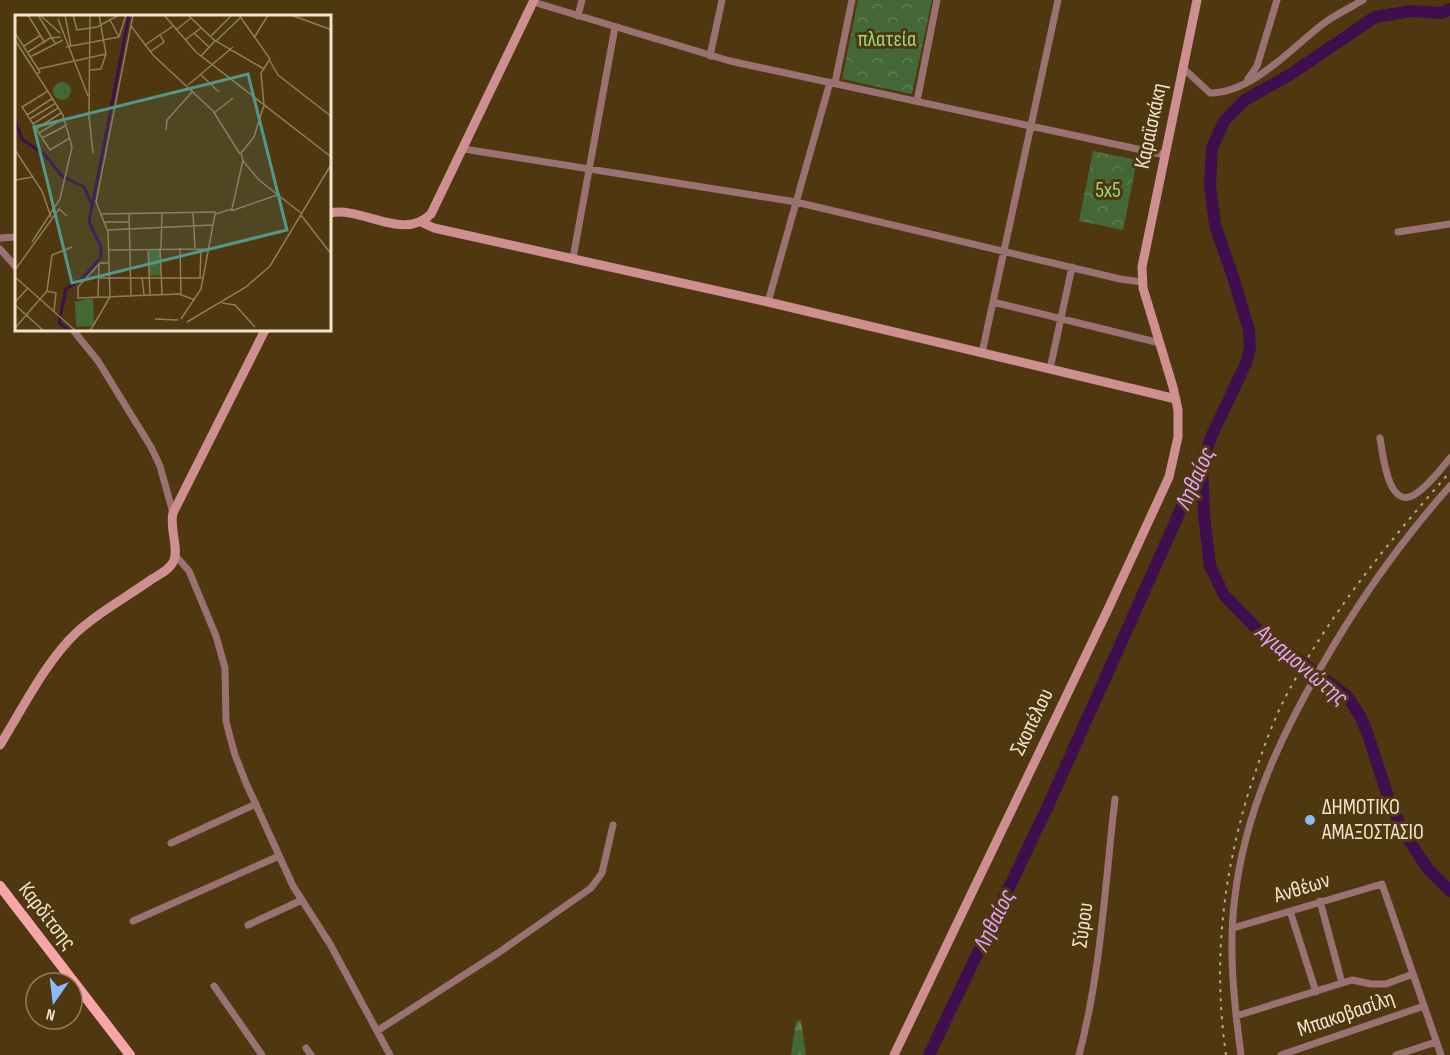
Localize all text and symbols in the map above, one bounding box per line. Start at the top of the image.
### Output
inset map [15,15,332,332]
park label: πλατεία [858,26,917,53]
street label: Καραϊσκάκη [1129,81,1173,171]
park label: 5x5 [1095,177,1121,204]
water label: Ληθαίος [1168,442,1222,514]
water label: Αγιαμονιώτης [1249,617,1355,713]
street label: Σκοπέλου [1004,684,1060,760]
place label: ΔΗΜΟΤΙΚΟ ΑΜΑΞΟΣΤΑΣΙΟ [1321,794,1424,846]
marker: ΔΗΜΟΤΙΚΟ ΑΜΑΞΟΣΤΑΣΙΟ [1303,813,1317,827]
street label: Ανθέων [1270,867,1334,910]
street label: Καρδίτσης [12,877,82,955]
water label: Ληθαίος [966,884,1022,956]
street label: Σύρου [1066,901,1100,949]
north arrow [24,971,84,1031]
street label: Μπακοβασίλη [1294,985,1398,1043]
text: N [44,1004,57,1024]

